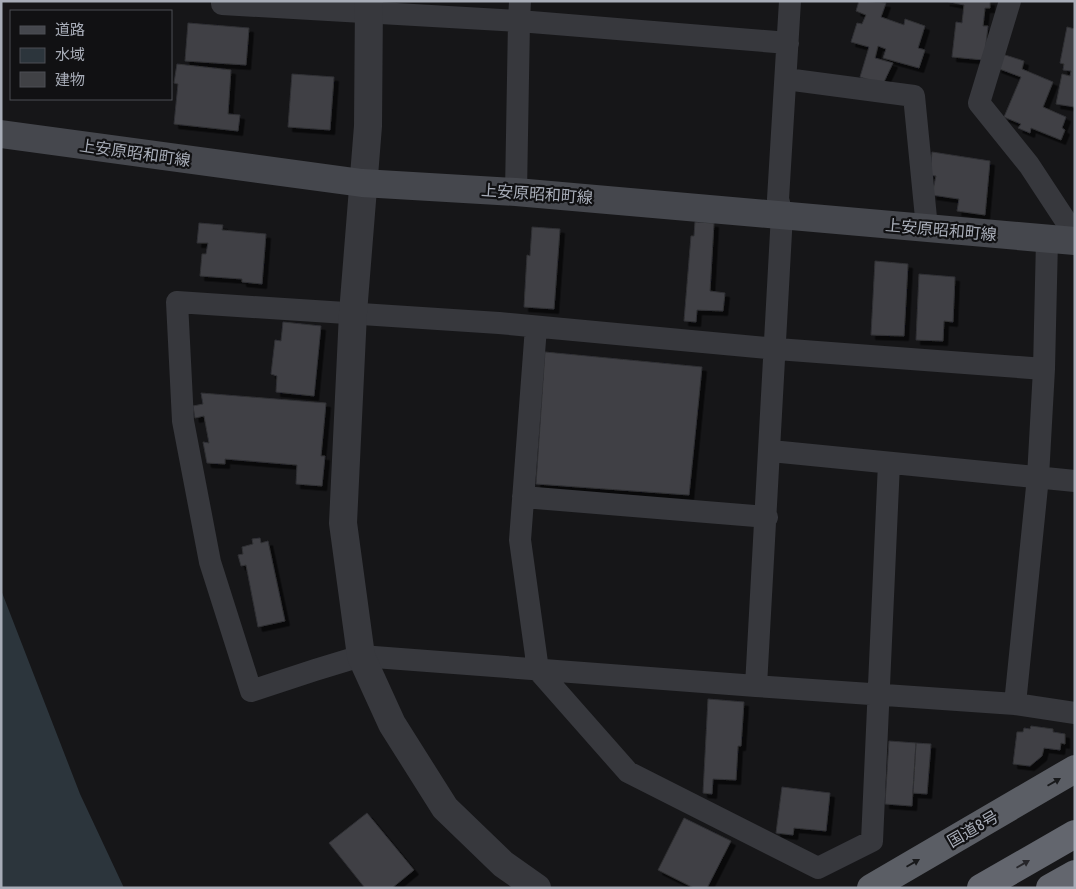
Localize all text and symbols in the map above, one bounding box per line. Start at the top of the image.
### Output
legend [10,10,172,100]
text: 道路 [55,21,85,39]
text: 水域 [55,46,85,64]
text: 建物 [55,71,85,89]
street label: 上安原昭和町線 [78,136,192,170]
street label: 上安原昭和町線 [480,181,594,207]
street label: 上安原昭和町線 [884,216,998,244]
one-way arrow [1047,777,1060,786]
street label: 国道8号 [944,807,1002,851]
one-way arrow [907,859,920,868]
one-way arrow [1017,859,1030,868]

